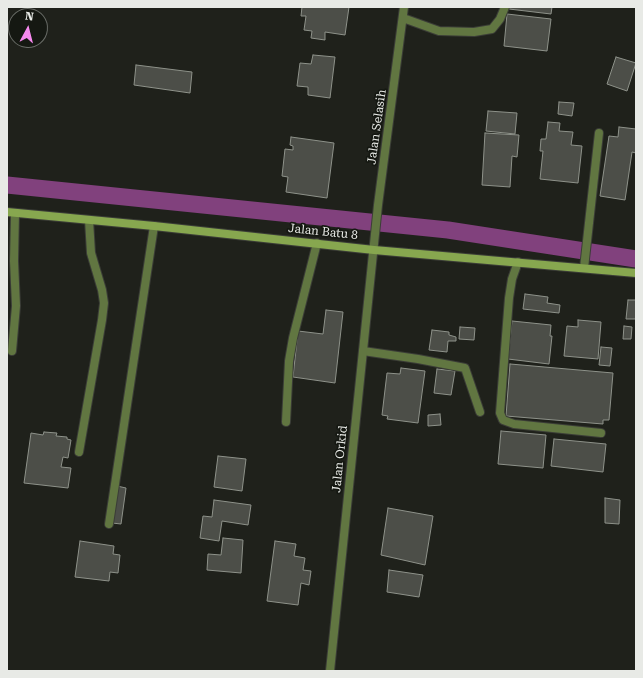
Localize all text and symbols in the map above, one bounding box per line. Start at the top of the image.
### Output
north arrow [8,8,48,48]
text: N [24,10,34,24]
street label: Jalan Selasih [365,89,389,165]
street label: Jalan Batu 8 [287,221,359,243]
street label: Jalan Orkid [329,425,351,493]

